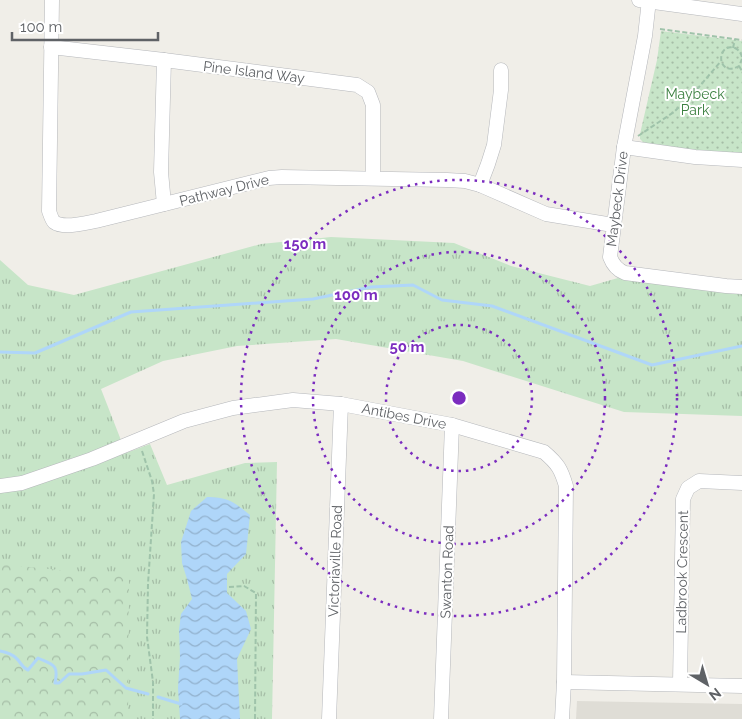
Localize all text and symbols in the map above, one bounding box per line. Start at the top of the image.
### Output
scale bar [12,10,159,42]
text: 100 m [20,18,62,36]
street label: Pine Island Way [202,58,306,86]
park label: Maybeck Park [665,86,725,118]
street label: Maybeck Drive [603,150,631,248]
street label: Pathway Drive [178,171,270,209]
text: 150 m [284,235,326,253]
text: 100 m [334,286,378,304]
text: 50 m [389,338,425,356]
centre of rings [450,389,468,407]
street label: Antibes Drive [360,400,448,432]
street label: Victoriaville Road [325,505,345,617]
street label: Ladbrook Crescent [673,510,691,634]
street label: Swanton Road [437,525,457,619]
north arrow [682,659,732,709]
text: N [706,685,724,704]

